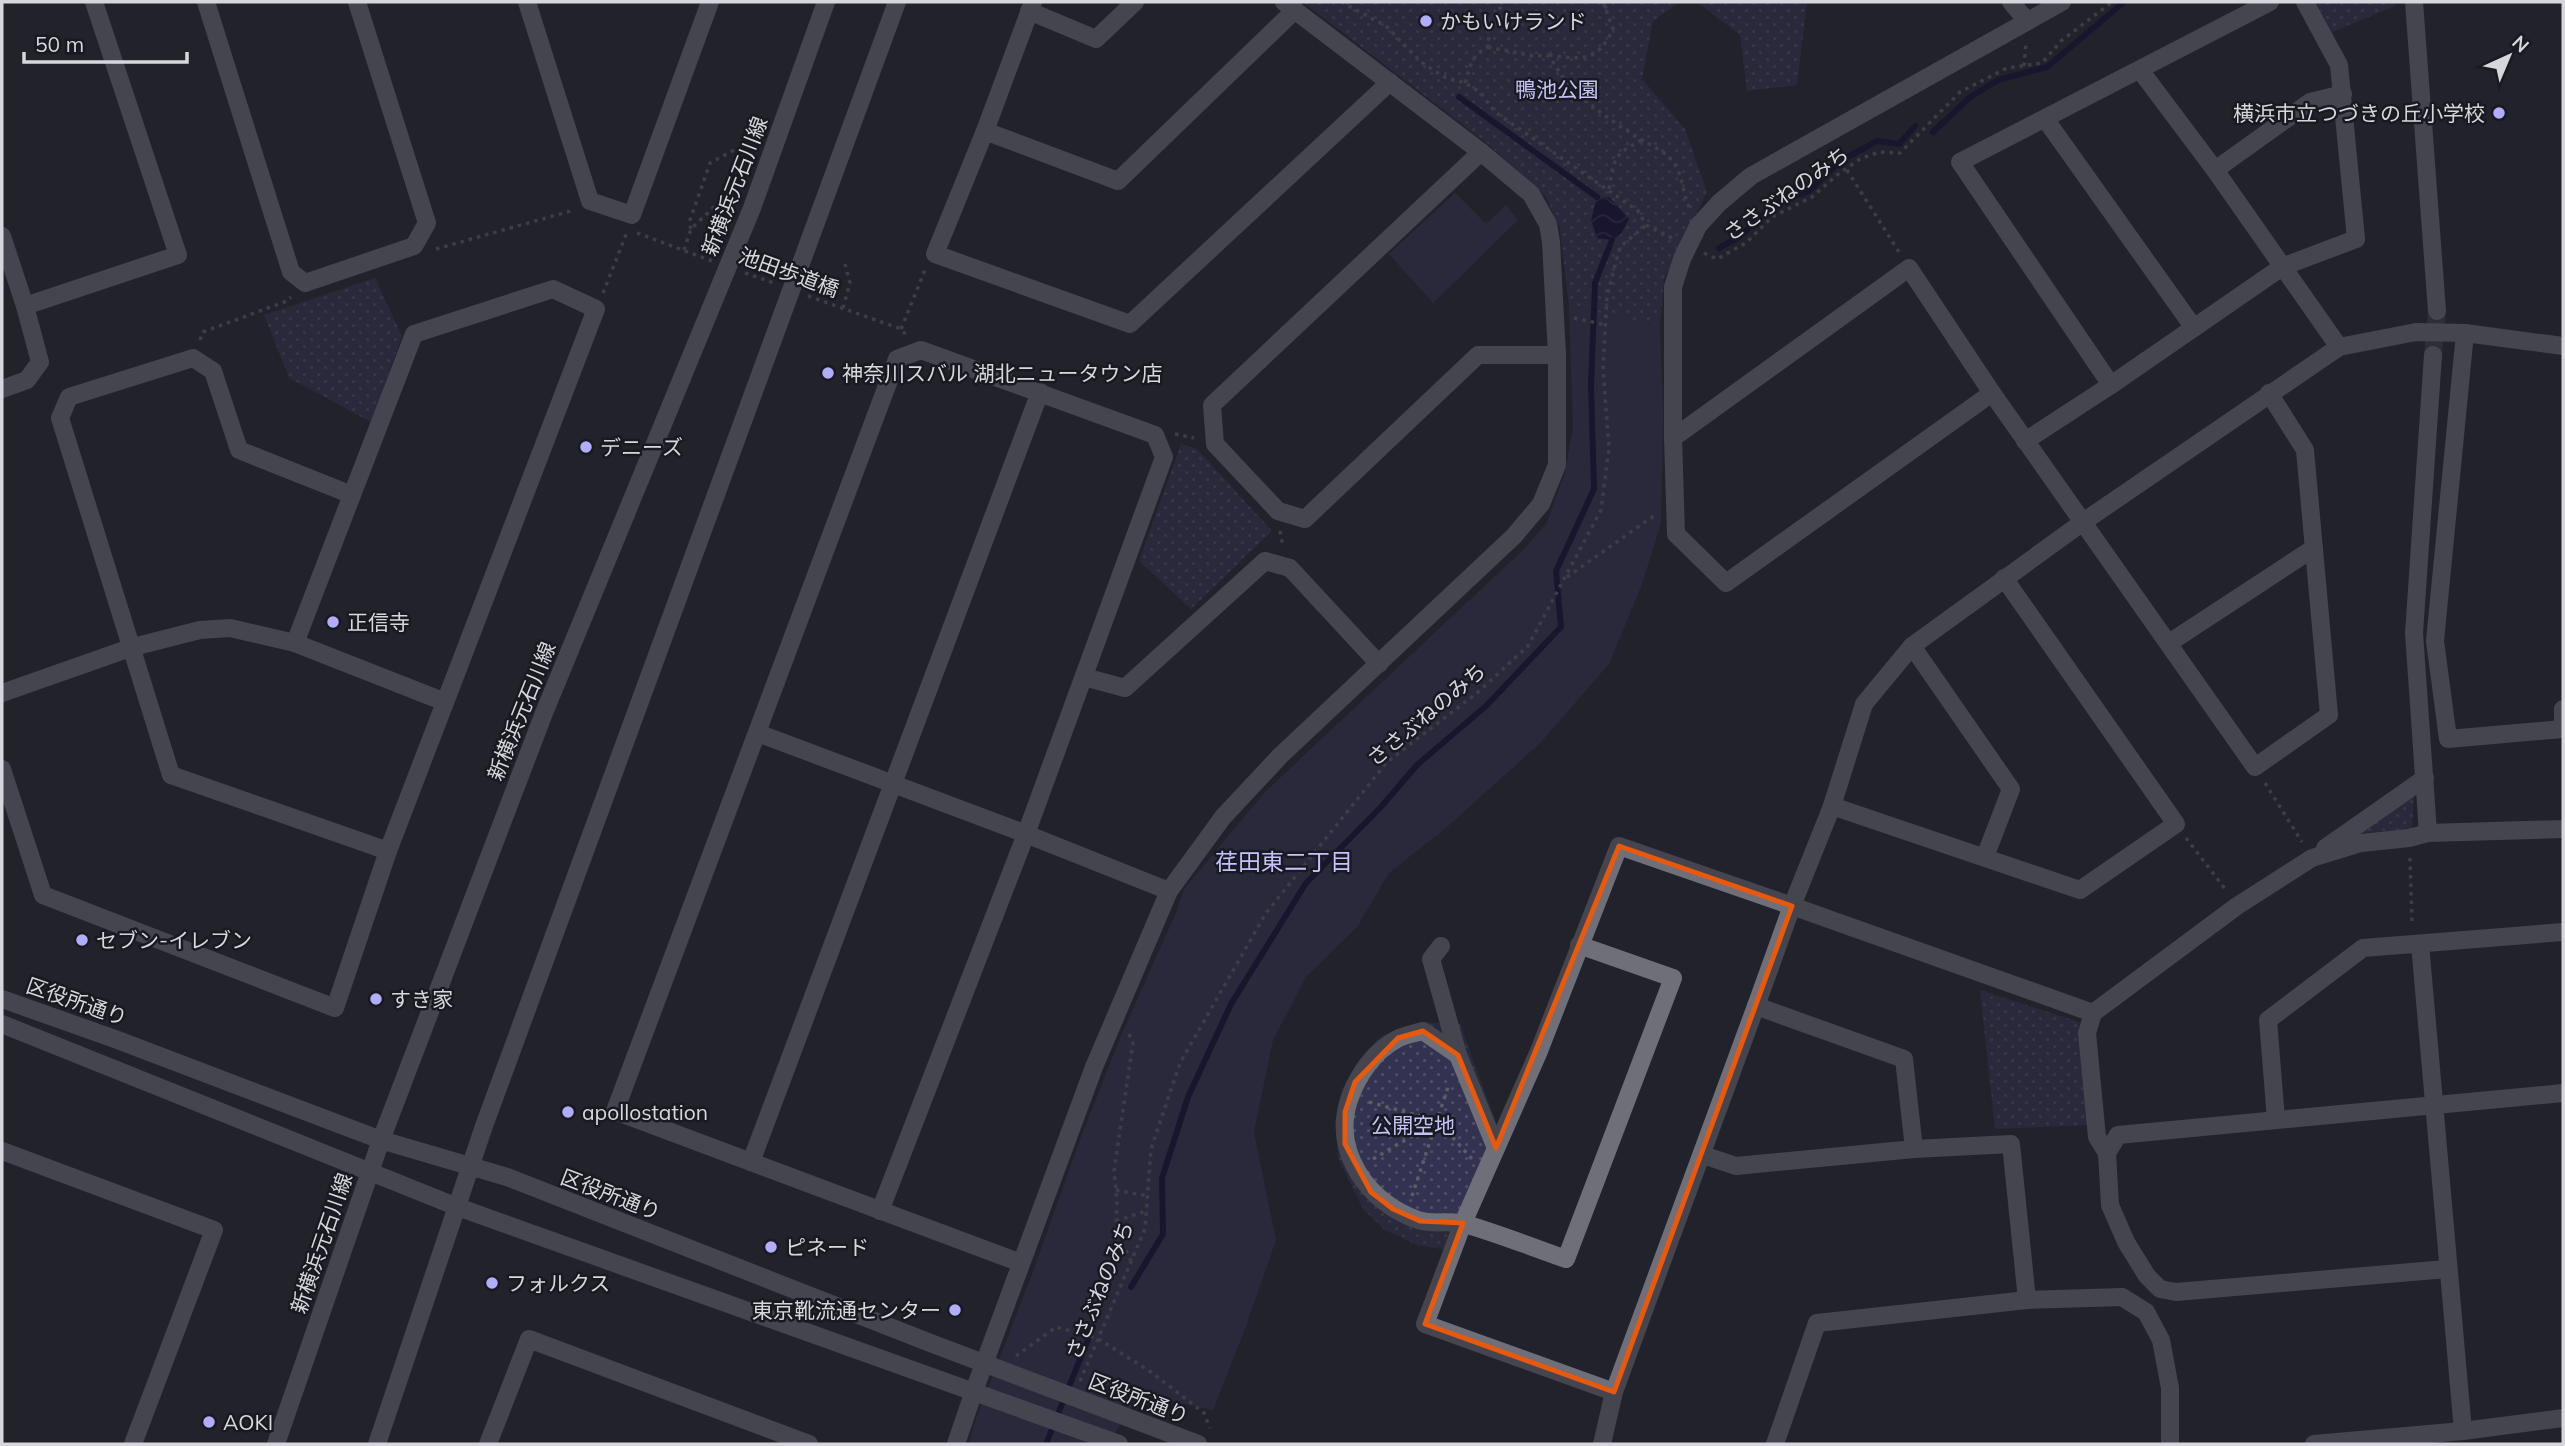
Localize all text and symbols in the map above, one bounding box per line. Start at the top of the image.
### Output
place label: かもいけランド [1440,8,1587,34]
marker: かもいけランド [1418,13,1434,29]
scale bar [24,21,187,65]
north arrow [2474,21,2544,91]
text: N [2507,30,2534,57]
text: 50 m [35,31,84,57]
park label: 鴨池公園 [1515,76,1599,102]
place label: 横浜市立つづきの丘小学校 [2233,100,2485,126]
marker: 横浜市立つづきの丘小学校 [2491,105,2507,121]
street label: 新横浜元石川線 [696,113,772,259]
street label: ささぶねのみち [1718,140,1854,246]
street label: 池田歩道橋 [735,242,843,302]
place label: 神奈川スバル 湖北ニュータウン店 [842,360,1162,386]
marker: 神奈川スバル 湖北ニュータウン店 [820,365,836,381]
place label: デニーズ [600,434,683,460]
marker: デニーズ [578,439,594,455]
place label: 正信寺 [347,609,410,635]
marker: 正信寺 [325,614,341,630]
street label: 新横浜元石川線 [481,638,561,784]
street label: ささぶねのみち [1361,657,1491,771]
district label: 荏田東二丁目 [1215,847,1353,876]
place label: セブン-イレブン [96,927,252,953]
marker: セブン-イレブン [74,932,90,948]
street label: 区役所通り [23,972,131,1030]
place label: すき家 [390,986,453,1012]
marker: すき家 [368,991,384,1007]
place label: apollostation [582,1099,708,1125]
marker: apollostation [560,1104,576,1120]
park label: 公開空地 [1371,1112,1455,1138]
street label: 区役所通り [557,1163,665,1225]
street label: 新横浜元石川線 [285,1169,357,1317]
street label: ささぶねのみち [1059,1217,1139,1363]
place label: ピネード [785,1234,869,1260]
marker: ピネード [763,1239,779,1255]
place label: フォルクス [506,1270,610,1296]
marker: フォルクス [484,1275,500,1291]
place label: 東京靴流通センター [752,1297,941,1323]
marker: 東京靴流通センター [947,1302,963,1318]
street label: 区役所通り [1085,1367,1193,1429]
place label: AOKI [223,1409,273,1435]
marker: AOKI [201,1414,217,1430]

